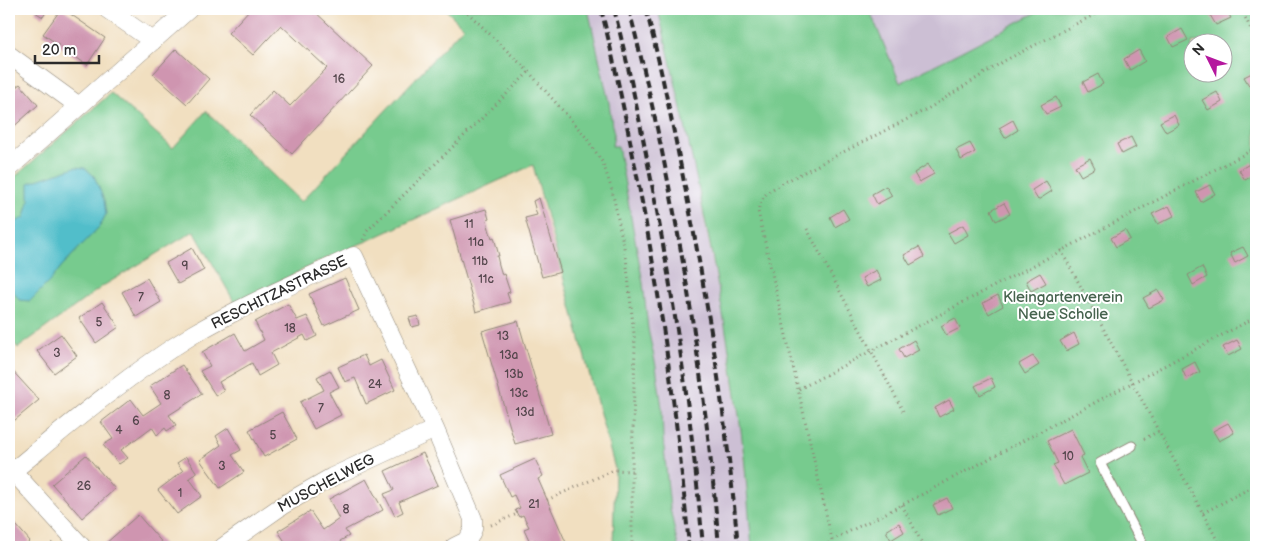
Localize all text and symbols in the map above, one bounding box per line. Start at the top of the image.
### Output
scale bar [35,32,99,64]
north arrow [1182,32,1232,82]
text: N [1189,40,1209,59]
text: 20 m [42,41,76,60]
house number: 16 [333,72,345,87]
house number: 11 [464,217,474,232]
house number: 11a [468,235,484,250]
street label: RESCHITZASTRASSE [208,251,350,334]
house number: 11b [472,254,488,269]
house number: 9 [182,259,189,274]
house number: 11c [478,272,494,287]
park label: Kleingartenverein Neue Scholle [1003,288,1123,324]
house number: 7 [138,290,144,305]
house number: 5 [96,315,103,330]
house number: 18 [284,321,296,336]
house number: 13 [497,329,509,344]
house number: 3 [53,346,61,361]
house number: 13a [500,348,519,363]
house number: 13b [505,367,524,382]
house number: 24 [368,377,383,392]
house number: 13c [510,386,528,401]
house number: 8 [164,388,171,403]
house number: 7 [318,401,324,416]
house number: 13d [516,405,535,420]
house number: 6 [132,414,140,429]
house number: 4 [115,423,123,438]
house number: 5 [270,428,277,443]
house number: 10 [1062,449,1074,464]
street label: MUSCHELWEG [275,450,378,517]
house number: 3 [218,459,226,474]
house number: 26 [77,479,91,494]
house number: 1 [178,486,182,501]
house number: 21 [528,497,540,512]
house number: 8 [343,502,350,517]

